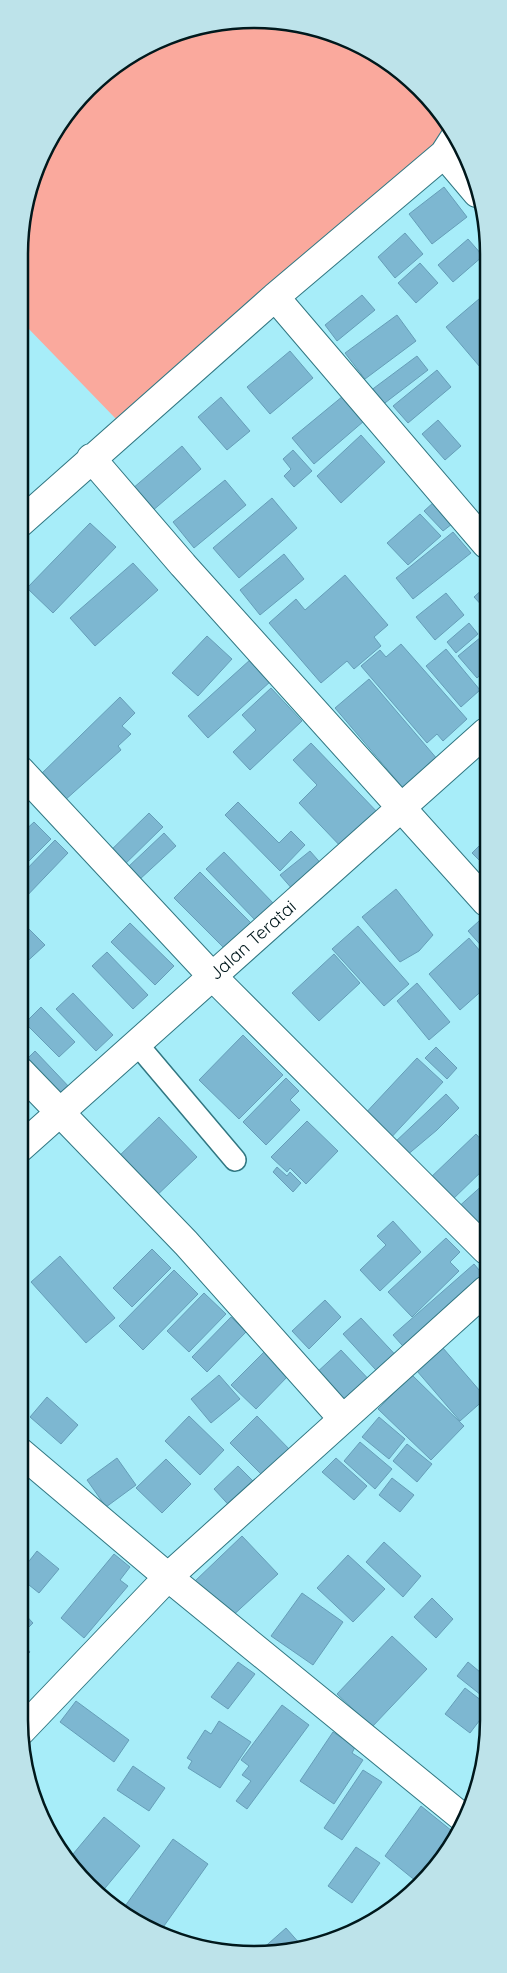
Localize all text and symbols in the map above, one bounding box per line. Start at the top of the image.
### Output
street label: Jalan Teratai [204,895,301,985]

